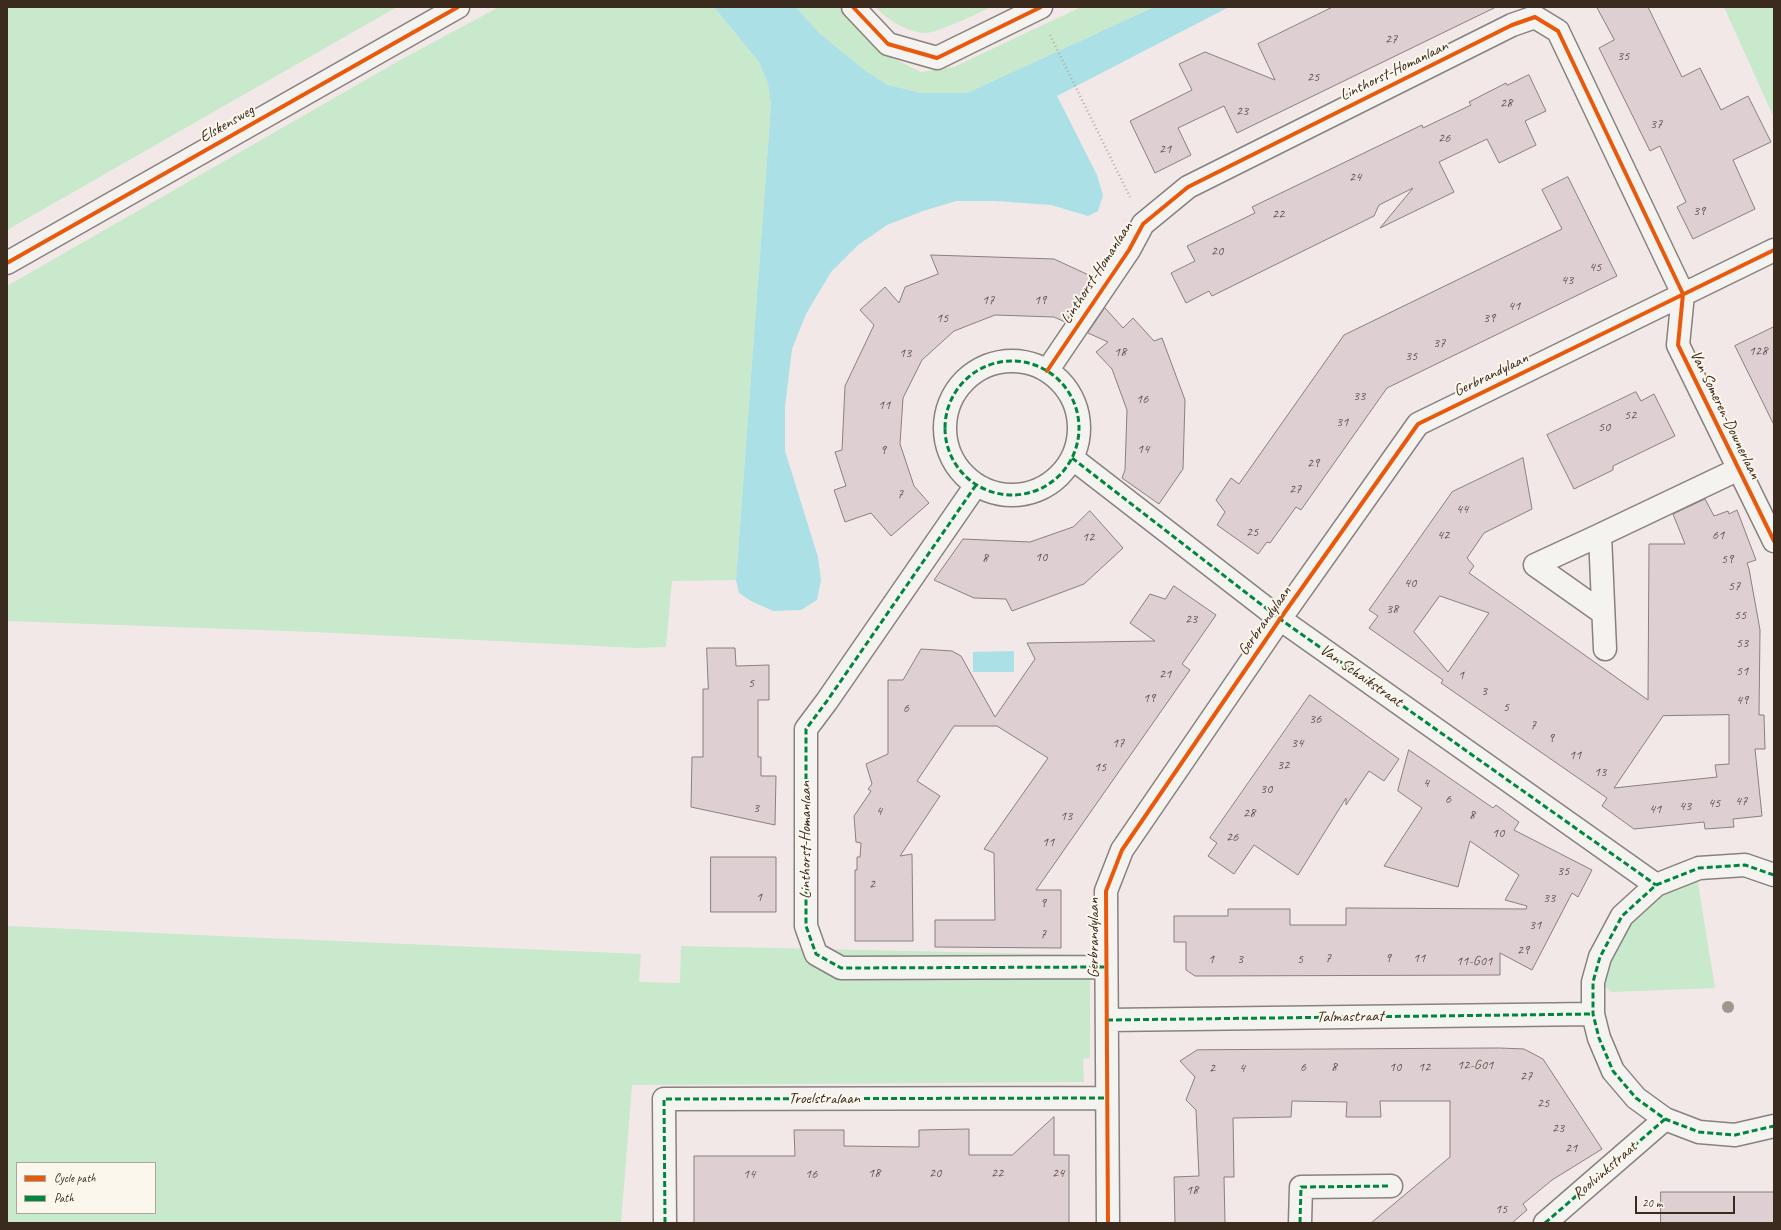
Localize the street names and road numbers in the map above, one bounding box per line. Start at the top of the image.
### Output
street label: Linthorst-Homanlaan [1337,37,1451,105]
street label: Elskensweg [196,101,258,147]
street label: Linthorst-Homanlaan [1057,218,1137,328]
street label: Van Someren-Downerlaan [1686,348,1764,482]
street label: Gerbrandylaan [1451,349,1531,401]
street label: Gerbrandylaan [1234,583,1296,659]
street label: Van Schaikstraat [1316,640,1406,712]
street label: Linthorst-Homanlaan [796,781,816,899]
street label: Gerbrandylaan [1084,898,1104,978]
street label: Talmastraat [1316,1007,1384,1027]
street label: Troelstralaan [788,1089,860,1109]
street label: Roolvinkstraat [1569,1138,1641,1204]

